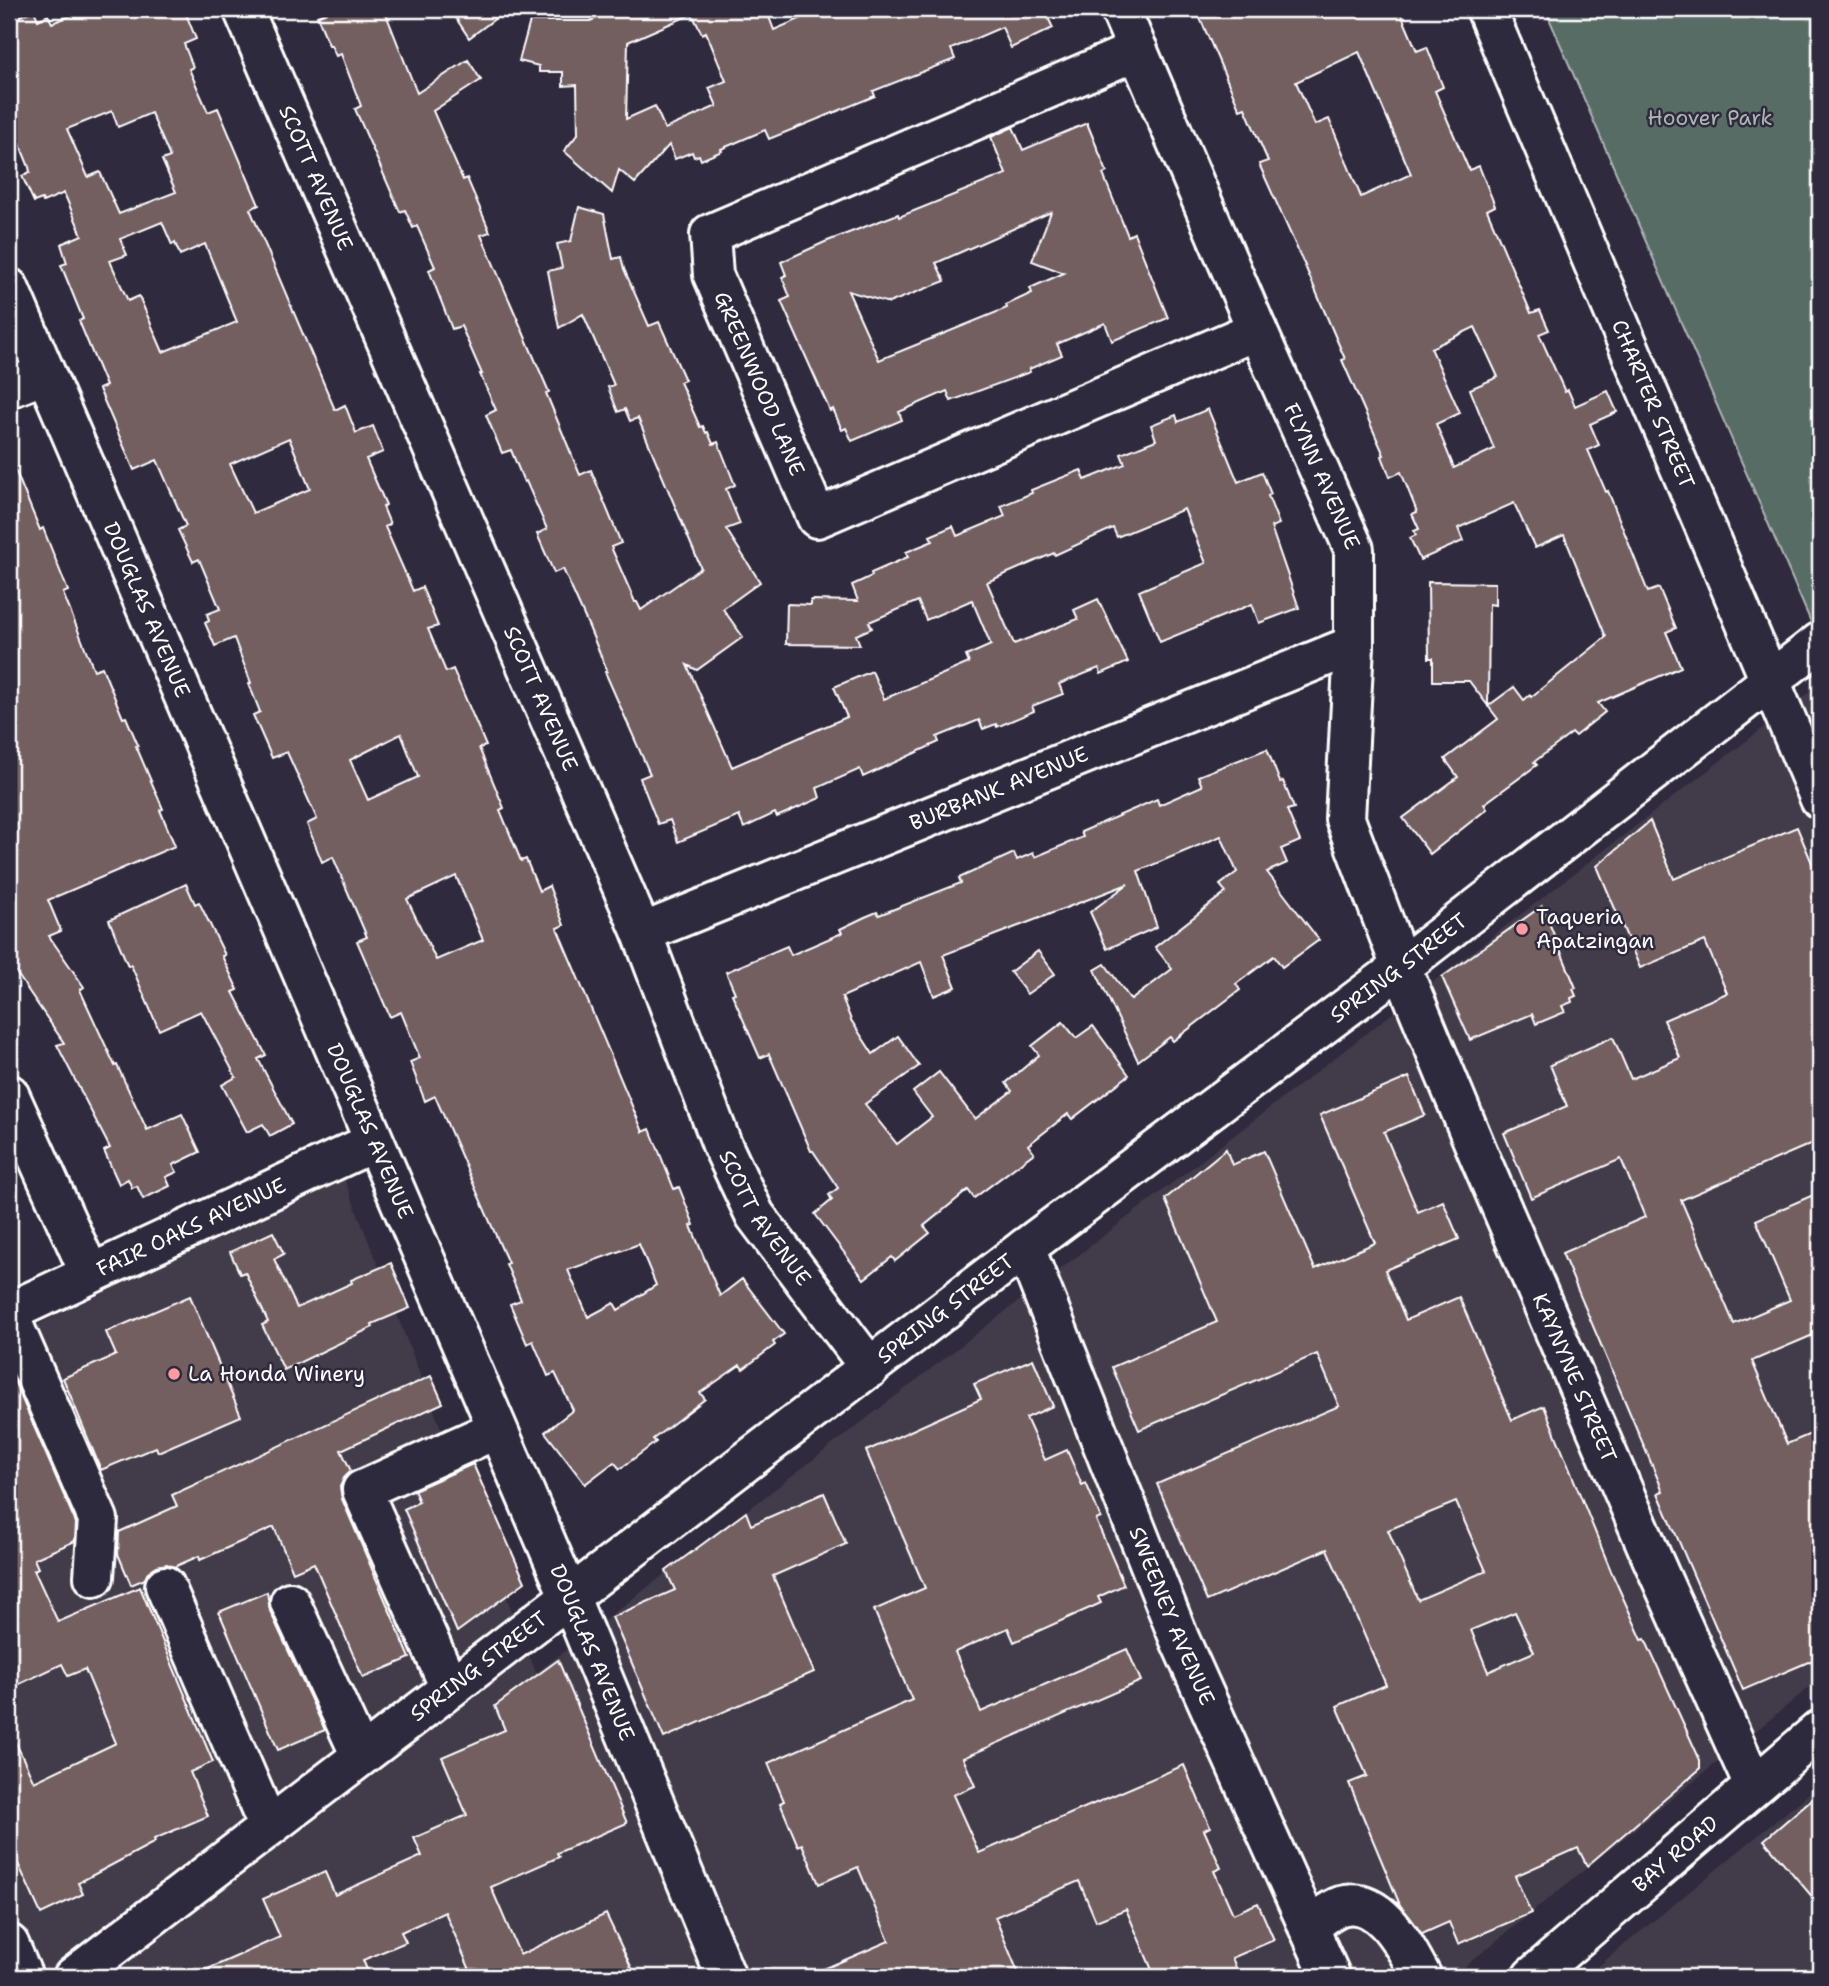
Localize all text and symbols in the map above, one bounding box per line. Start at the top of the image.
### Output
street label: SCOTT AVENUE [272,101,360,255]
park label: Hoover Park [1648,104,1772,132]
street label: GREENWOOD LANE [708,287,811,480]
street label: CHARTER STREET [1605,315,1701,493]
street label: FLYNN AVENUE [1277,399,1366,554]
street label: DOUGLAS AVENUE [97,518,197,702]
street label: SCOTT AVENUE [497,622,584,775]
street label: BURBANK AVENUE [905,740,1092,837]
place label: Taqueria Apatzingan [1536,903,1654,955]
street label: SPRING STREET [1324,907,1473,1029]
marker: Taqueria Apatzingan [1514,921,1530,937]
street label: DOUGLAS AVENUE [320,1039,420,1223]
street label: SCOTT AVENUE [712,1146,817,1292]
street label: FAIR OAKS AVENUE [92,1171,290,1283]
street label: SPRING STREET [871,1247,1020,1370]
street label: KAYNYNE STREET [1526,1289,1623,1467]
place label: La Honda Winery [188,1360,365,1388]
marker: La Honda Winery [166,1366,182,1382]
street label: SWEENEY AVENUE [1122,1522,1221,1710]
street label: DOUGLAS AVENUE [543,1560,641,1745]
street label: SPRING STREET [404,1605,553,1728]
street label: BAY ROAD [1627,1809,1724,1899]

